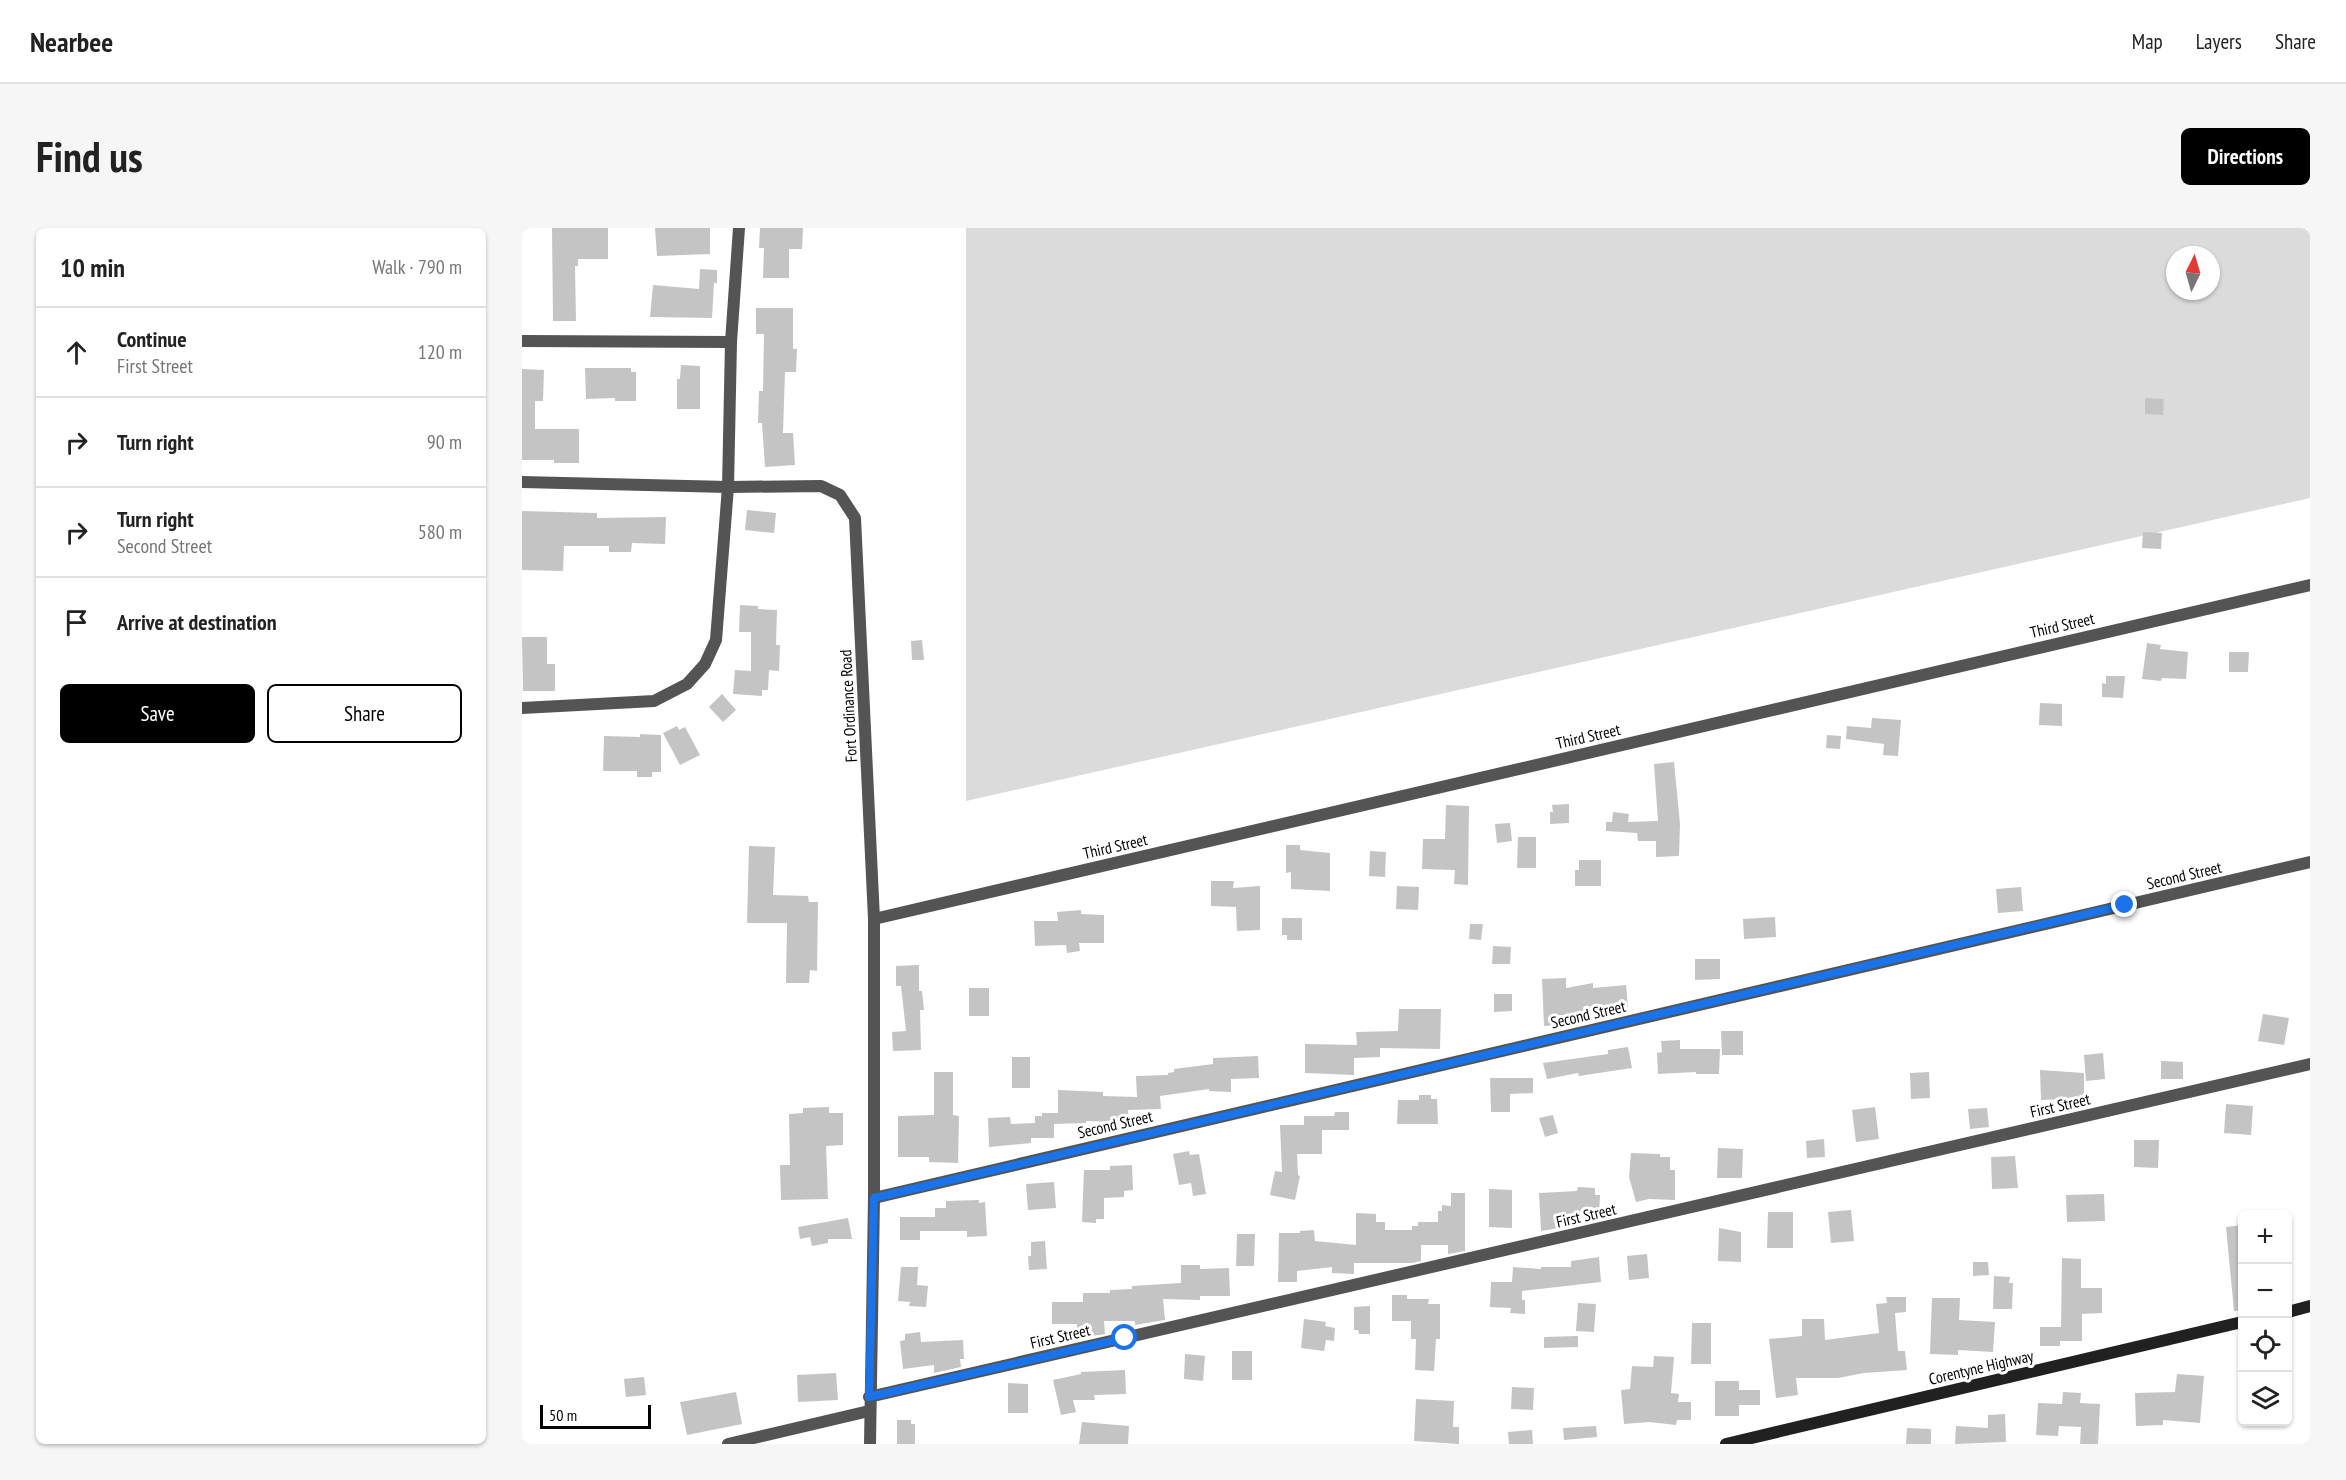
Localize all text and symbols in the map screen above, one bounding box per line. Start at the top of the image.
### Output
text: Nearbee [30,23,113,60]
text: Map [2132,28,2163,55]
text: Layers [2196,28,2242,55]
text: Share [2275,28,2316,55]
button: Directions [2181,128,2310,185]
text: Find us [36,129,143,184]
north arrow [2166,246,2220,300]
text: 10 min [60,251,125,284]
text: Walk · 790 m [372,254,462,280]
text: Continue [117,325,187,353]
icon: ahead [60,336,93,369]
text: 120 m [418,339,462,365]
text: First Street [117,353,193,379]
icon: right [60,426,93,459]
text: Turn right [117,428,194,456]
text: 90 m [427,429,462,455]
text: Turn right [117,505,194,533]
icon: right [60,516,93,549]
text: 580 m [418,519,462,545]
text: Second Street [117,533,212,559]
icon: arrive [60,606,93,639]
text: Arrive at destination [117,608,277,636]
street label: Third Street [2028,608,2097,642]
street label: Fort Ordinance Road [835,649,861,763]
button: Save [60,684,255,743]
button: Share [267,684,462,743]
street label: Third Street [1554,719,1623,753]
street label: Third Street [1081,829,1150,863]
street label: Second Street [2145,857,2224,893]
route end [2111,891,2137,917]
street label: Second Street [1549,996,1628,1032]
street label: First Street [2028,1088,2092,1122]
street label: Second Street [1076,1106,1155,1142]
street label: First Street [1554,1198,1618,1232]
map controls [2238,1210,2292,1426]
button: + [2238,1210,2292,1264]
button: − [2238,1264,2292,1318]
button: locate [2238,1318,2292,1372]
street label: First Street [1028,1319,1092,1353]
route start [1111,1324,1137,1350]
street label: Corentyne Highway [1927,1345,2035,1389]
button: layers [2238,1372,2292,1426]
scale bar [540,1402,651,1430]
text: 50 m [549,1405,577,1425]

